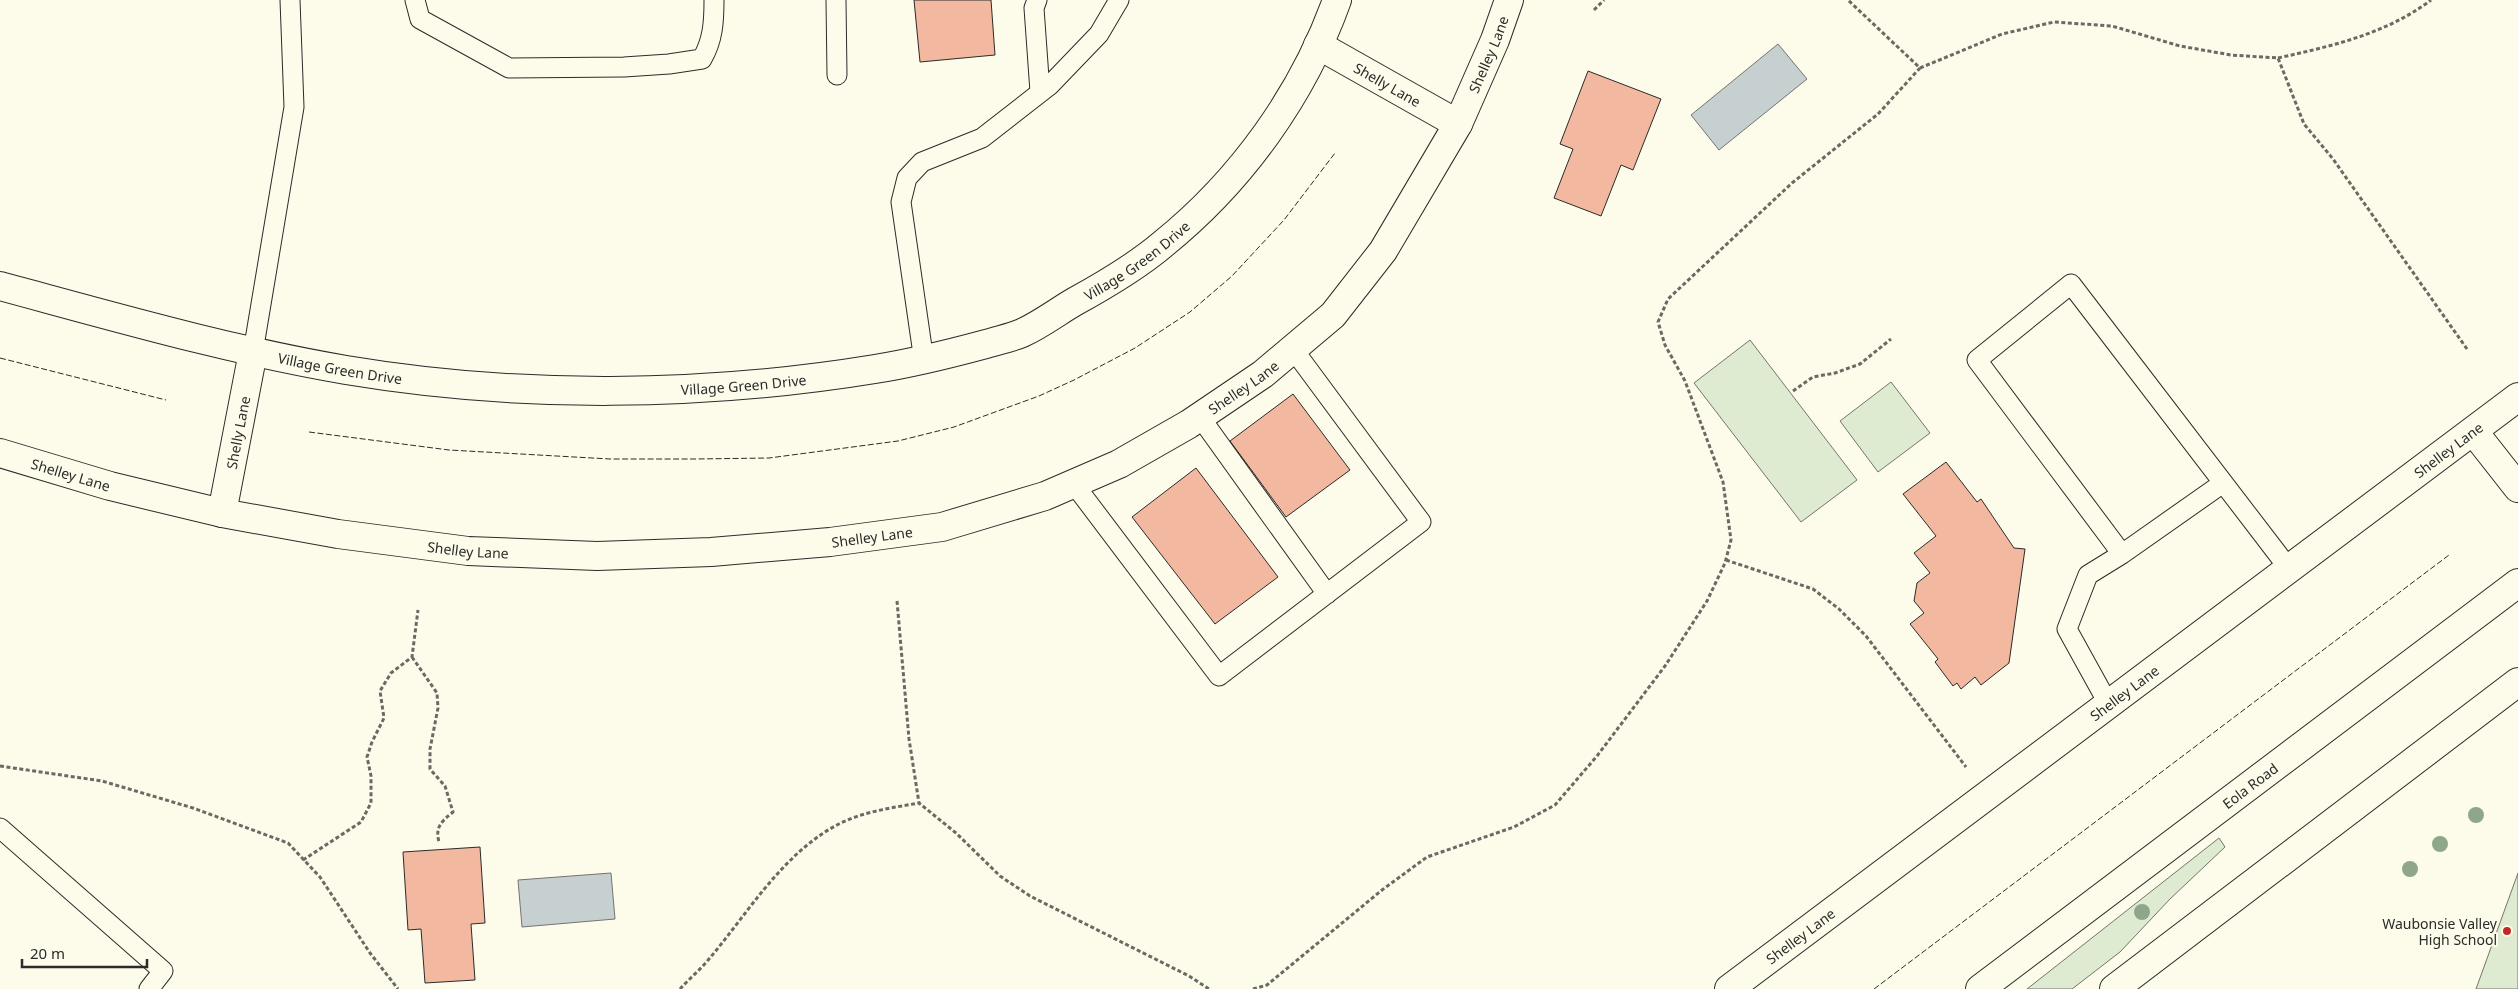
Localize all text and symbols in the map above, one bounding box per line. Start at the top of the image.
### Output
street label: Shelley Lane [1463,13,1512,96]
street label: Shelly Lane [1351,58,1425,111]
street label: Village Green Drive [1080,216,1194,304]
street label: Village Green Drive [276,348,403,388]
street label: Shelley Lane [1204,356,1282,418]
street label: Village Green Drive [680,369,807,399]
street label: Shelly Lane [221,394,254,471]
street label: Shelley Lane [2410,417,2487,482]
street label: Shelley Lane [29,453,113,495]
street label: Shelley Lane [830,522,914,551]
street label: Shelley Lane [426,536,509,562]
street label: Shelley Lane [2086,660,2163,725]
street label: Eola Road [2218,758,2281,813]
street label: Shelley Lane [1762,903,1839,968]
place label: Waubonsie Valley High School [2382,914,2498,949]
marker: Waubonsie Valley High School [2501,925,2513,937]
scale bar [22,936,148,968]
text: 20 m [30,943,65,963]

